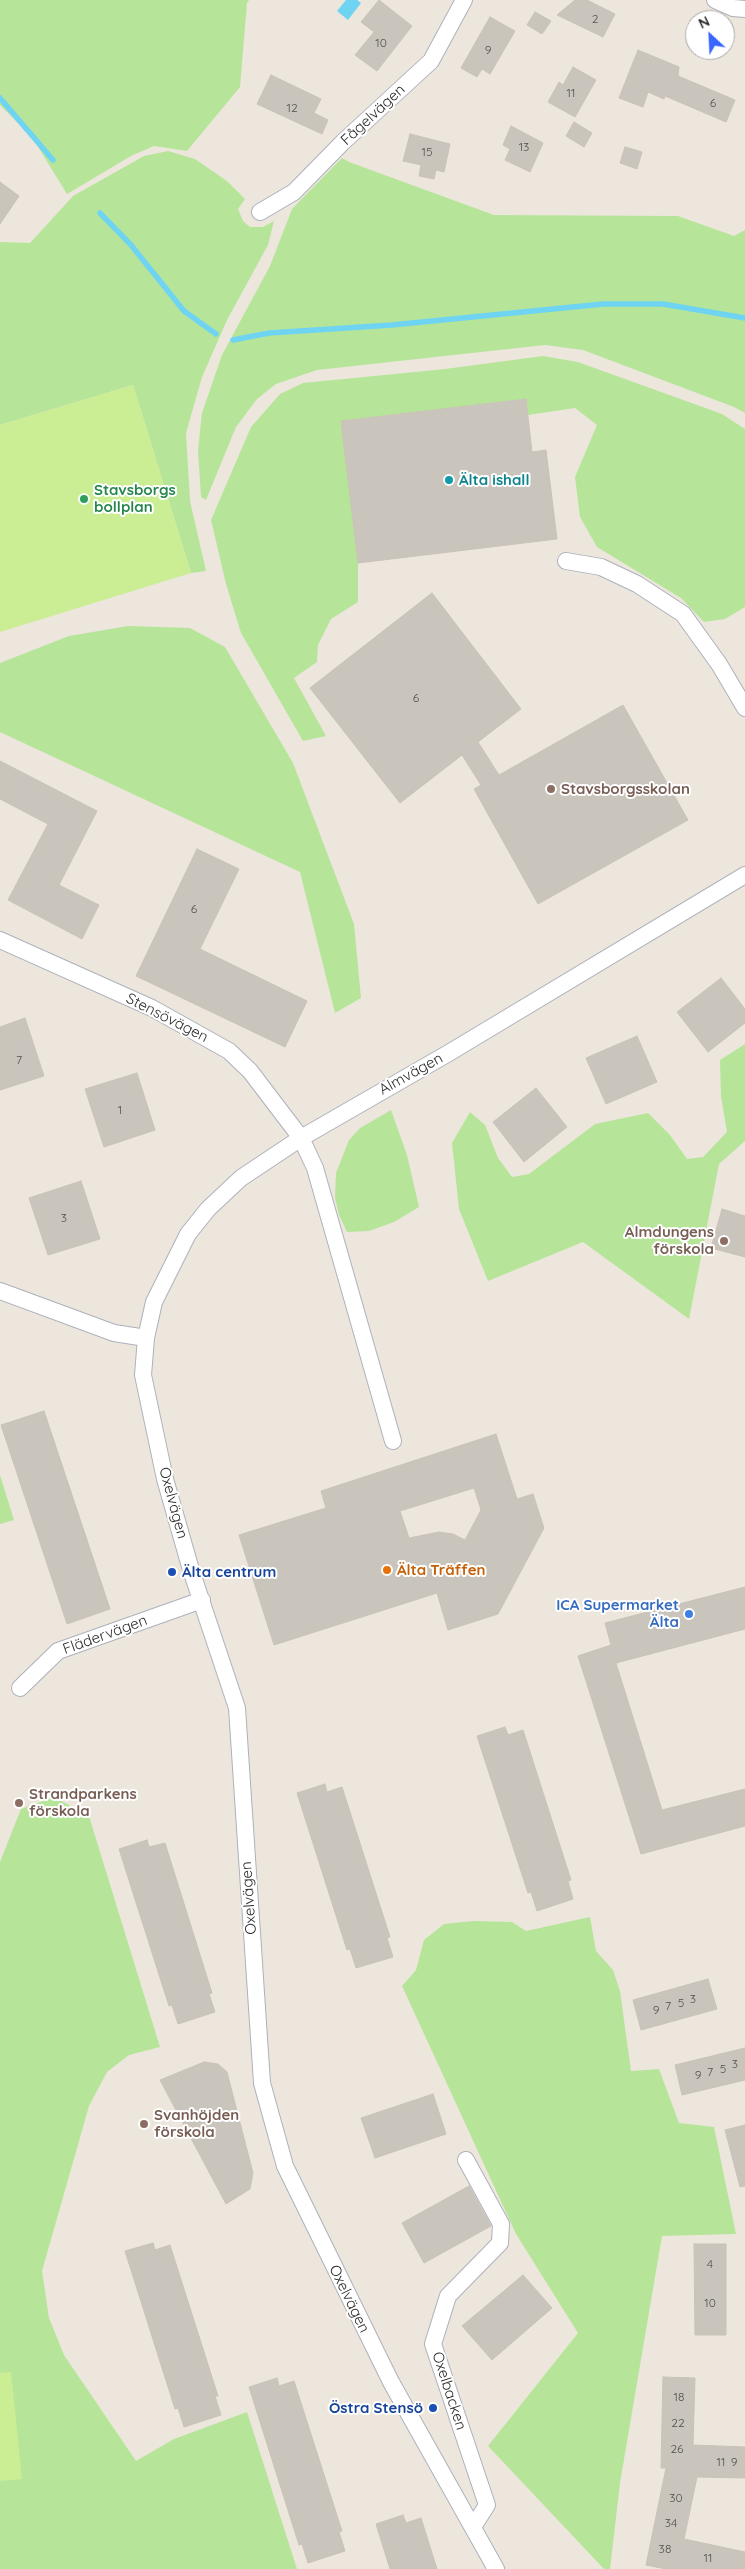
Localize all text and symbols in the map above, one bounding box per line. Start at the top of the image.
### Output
north arrow [685,10,735,60]
house number: 2 [592,12,598,26]
text: N [696,12,713,33]
house number: 10 [375,36,387,50]
house number: 9 [485,43,491,57]
street label: Fågelvägen [337,81,409,149]
house number: 11 [567,86,575,100]
house number: 6 [710,96,716,110]
house number: 12 [286,101,298,115]
house number: 13 [519,140,529,154]
house number: 15 [422,145,432,159]
place label: Älta ishall [459,471,529,489]
marker: Älta ishall [443,474,455,486]
place label: Stavsborgs bollplan [94,481,176,516]
marker: Stavsborgs bollplan [78,493,90,505]
house number: 6 [413,691,419,705]
place label: Stavsborgsskolan [561,780,690,798]
marker: Stavsborgsskolan [545,783,557,795]
house number: 6 [191,902,197,916]
street label: Stensövägen [123,990,211,1046]
street label: Almvägen [376,1049,446,1099]
house number: 7 [16,1053,22,1067]
house number: 1 [118,1103,122,1117]
house number: 3 [61,1211,67,1225]
place label: Almdungens förskola [625,1223,714,1258]
marker: Almdungens förskola [718,1235,730,1247]
street label: Oxelvägen [155,1465,191,1541]
place label: Älta Träffen [397,1561,485,1579]
place label: Älta centrum [182,1563,276,1581]
marker: Älta Träffen [381,1564,393,1576]
marker: Älta centrum [166,1566,178,1578]
place label: ICA Supermarket Älta [556,1596,679,1631]
marker: ICA Supermarket Älta [683,1608,695,1620]
street label: Flädervägen [60,1611,150,1659]
place label: Strandparkens förskola [29,1785,137,1820]
marker: Strandparkens förskola [13,1797,25,1809]
street label: Oxelvägen [237,1861,261,1935]
house number: 3 [690,1992,696,2006]
house number: 5 [678,1996,684,2010]
house number: 7 [665,1999,671,2013]
house number: 9 [653,2003,659,2017]
house number: 3 [732,2057,738,2071]
house number: 5 [720,2062,726,2076]
house number: 7 [707,2065,713,2079]
house number: 9 [695,2068,701,2082]
place label: Svanhöjden förskola [154,2106,239,2141]
marker: Svanhöjden förskola [138,2118,150,2130]
house number: 4 [707,2257,713,2271]
street label: Oxelvägen [325,2262,373,2336]
house number: 10 [704,2296,716,2310]
street label: Oxelbacken [428,2350,470,2432]
house number: 18 [674,2390,684,2404]
place label: Östra Stensö [329,2399,423,2417]
marker: Östra Stensö [427,2402,439,2414]
house number: 22 [671,2416,685,2430]
house number: 26 [670,2442,684,2456]
house number: 11 [717,2455,725,2469]
house number: 9 [731,2455,737,2469]
house number: 30 [669,2491,683,2505]
house number: 34 [665,2516,677,2530]
house number: 38 [659,2542,671,2556]
house number: 11 [704,2551,712,2565]

